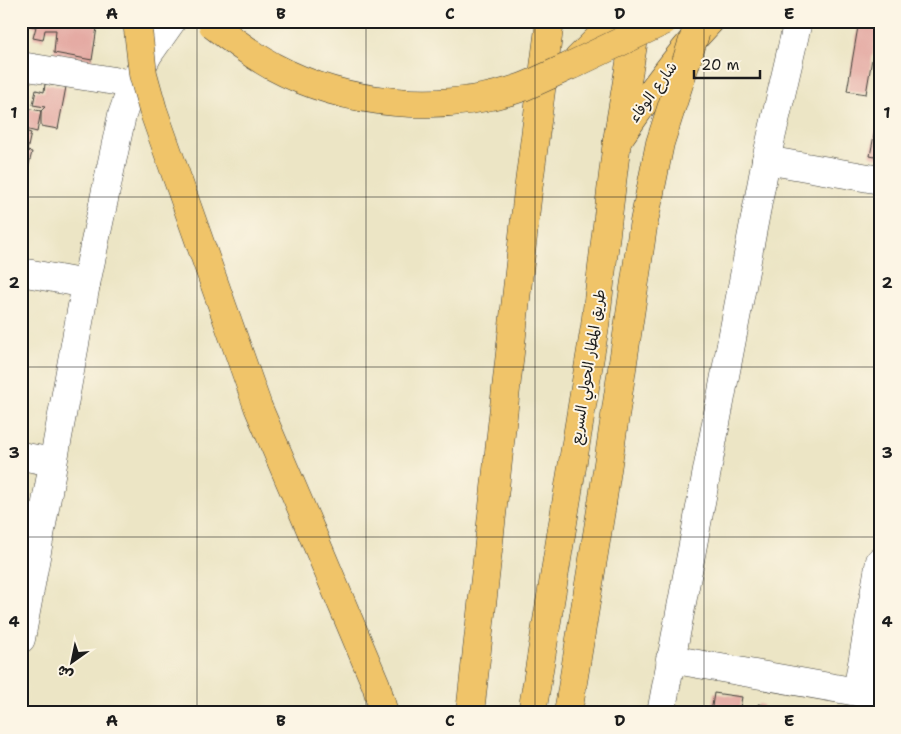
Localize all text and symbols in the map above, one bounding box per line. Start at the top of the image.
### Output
text: A [106,3,118,24]
text: B [276,3,286,24]
text: C [445,3,455,24]
text: D [614,3,626,24]
text: E [784,3,794,24]
scale bar [694,48,760,80]
text: 20 m [701,55,740,75]
street label: شارع الوفاء [624,58,682,126]
text: 1 [10,102,18,123]
text: 1 [883,102,891,123]
text: 2 [8,272,20,293]
text: 2 [881,272,893,293]
street label: طريق المطار الحولي السريع [566,288,613,447]
text: 3 [8,442,20,463]
text: 3 [881,442,893,463]
text: 4 [8,611,20,632]
text: 4 [881,611,893,632]
north arrow [48,636,98,686]
text: ش [54,661,76,685]
text: A [106,710,118,731]
text: B [276,710,286,731]
text: C [445,710,455,731]
text: D [614,710,626,731]
text: E [784,710,794,731]

